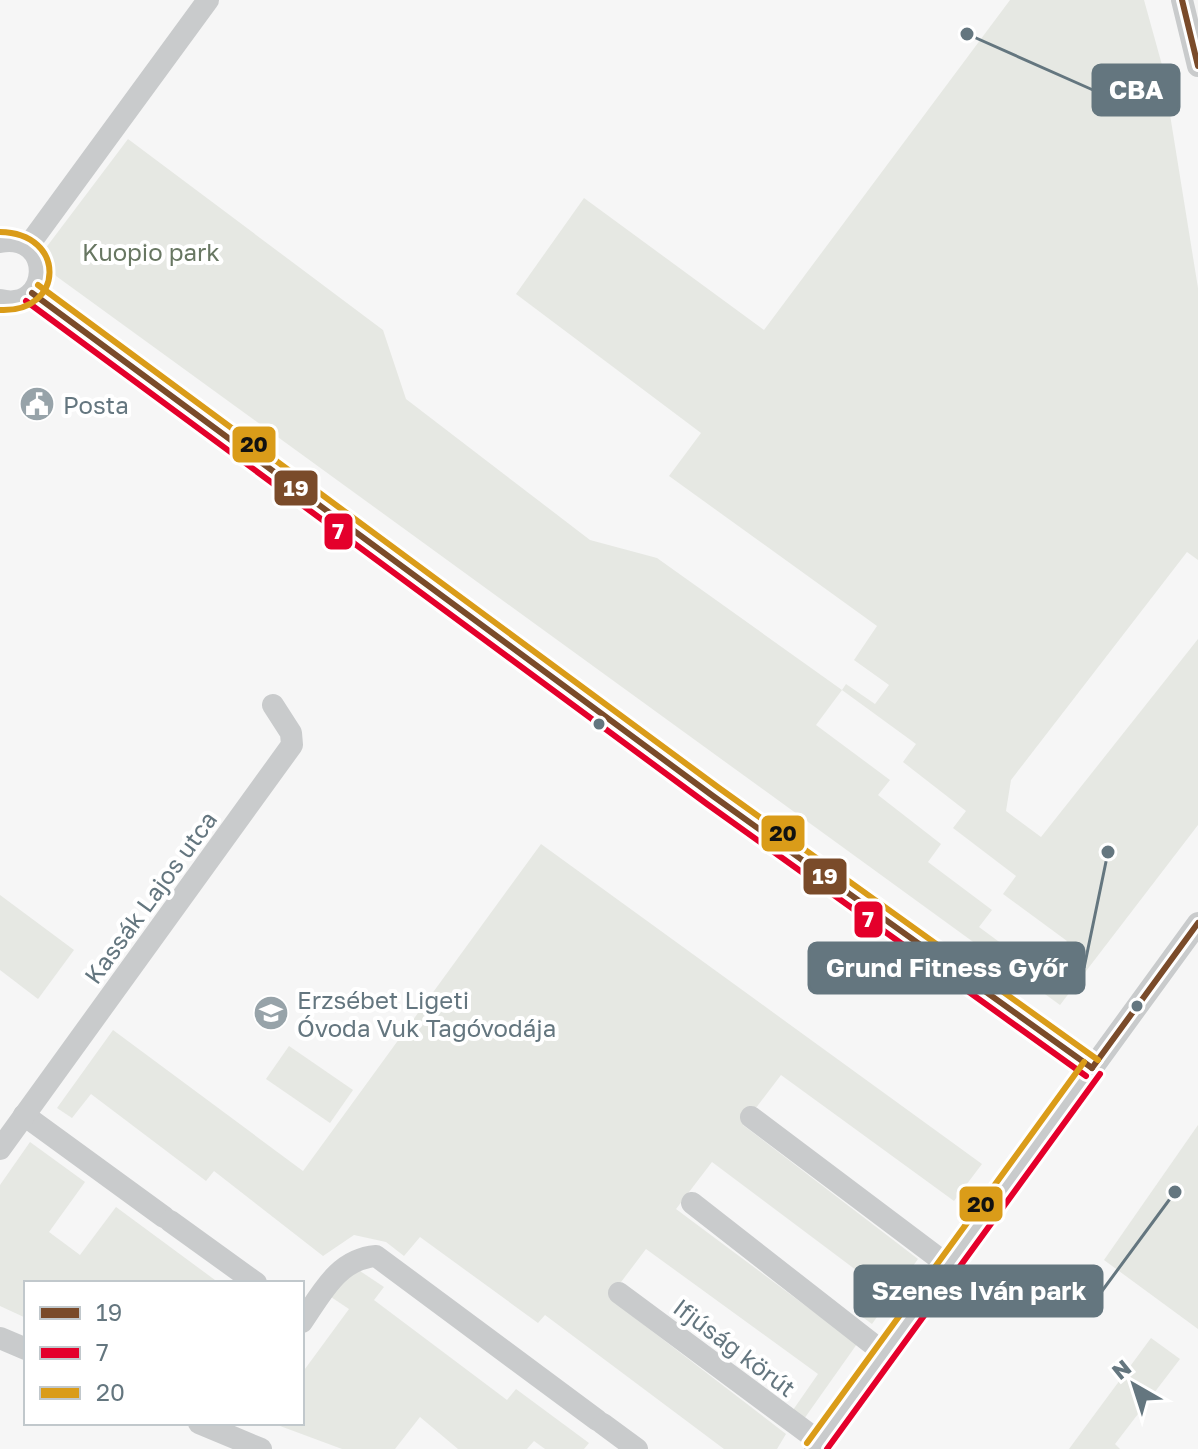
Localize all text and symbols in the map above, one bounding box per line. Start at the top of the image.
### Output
callout: CBA [1093,65,1179,115]
text: CBA [1109,74,1164,105]
park label: Kuopio park [82,237,220,266]
public building icon: Posta [18,385,56,423]
place label: Posta [63,390,129,419]
line badge: 20 [231,425,277,464]
text: 20 [240,430,268,457]
line badge: 19 [273,469,319,507]
text: 19 [283,474,309,501]
line badge: 7 [323,512,354,551]
text: 7 [332,517,344,544]
unlabelled marker [591,716,607,732]
street label: Kassák Lajos utca [78,805,222,989]
line badge: 20 [760,814,806,853]
text: 20 [769,819,797,846]
line badge: 19 [802,857,848,896]
text: 19 [812,862,838,889]
line badge: 7 [853,900,884,939]
text: 7 [862,905,874,932]
callout: Grund Fitness Győr [809,943,1084,993]
text: Grund Fitness Győr [826,952,1068,983]
place label: Erzsébet Ligeti Óvoda Vuk Tagóvodája [297,985,556,1042]
school or university icon: Erzsébet Ligeti Óvoda Vuk Tagóvodája [252,994,290,1032]
unlabelled marker [1129,998,1145,1014]
line badge: 20 [958,1185,1004,1223]
text: 20 [967,1190,995,1217]
callout: Szenes Iván park [855,1266,1102,1316]
text: Szenes Iván park [871,1275,1087,1306]
legend [24,1281,304,1425]
street label: Ifjúság körút [668,1292,802,1402]
text: 19 [96,1297,122,1326]
text: 7 [96,1337,109,1366]
north arrow [1094,1345,1174,1425]
text: N [1106,1353,1136,1385]
text: 20 [96,1377,125,1406]

